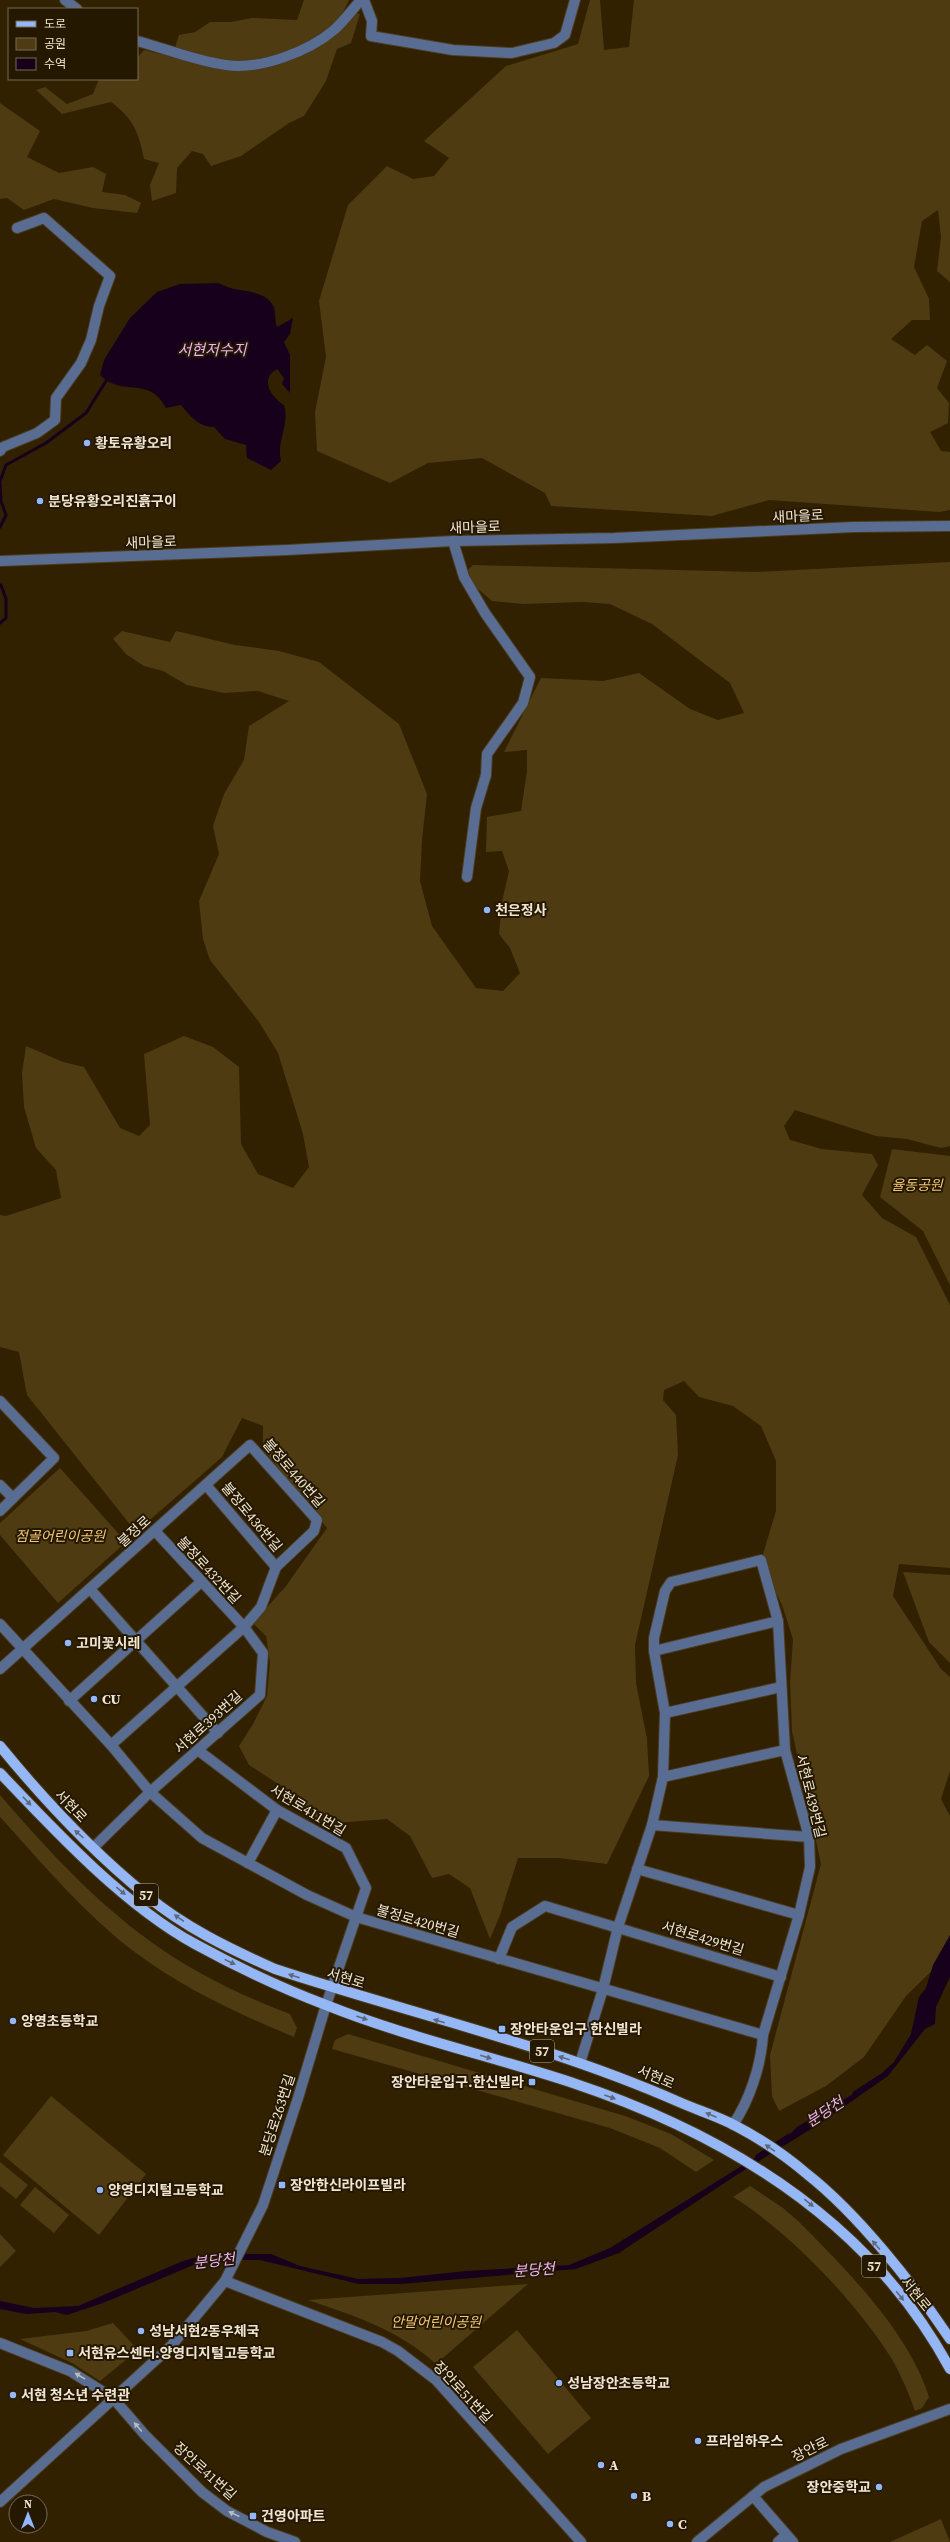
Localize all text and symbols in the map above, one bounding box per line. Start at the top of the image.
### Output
legend [8,8,138,80]
text: 도로 [44,16,66,32]
text: 공원 [44,36,66,52]
text: 수역 [44,56,66,72]
water label: 서현저수지 [177,339,248,360]
place label: 황토유황오리 [95,433,172,453]
marker: 황토유황오리 [82,438,92,448]
place label: 분당유황오리진흙구이 [48,491,177,511]
marker: 분당유황오리진흙구이 [35,496,45,506]
street label: 새마을로 [772,505,824,527]
street label: 새마을로 [449,516,501,538]
street label: 새마을로 [125,531,177,553]
place label: 천은정사 [495,900,547,920]
marker: 천은정사 [482,905,492,915]
park label: 율동공원 [891,1175,944,1195]
street label: 불정로440번길 [258,1434,330,1512]
street label: 불정로436번길 [217,1478,287,1556]
street label: 불정로 [113,1511,155,1551]
park label: 점골어린이공원 [15,1526,106,1546]
street label: 불정로432번길 [173,1532,245,1608]
place label: 고미꽃시레 [76,1633,140,1653]
marker: 고미꽃시레 [63,1638,73,1648]
street label: 서현로393번길 [170,1686,246,1758]
place label: CU [102,1689,121,1709]
marker: CU [89,1694,99,1704]
street label: 서현로439번길 [791,1752,831,1840]
street label: 서현로411번길 [266,1779,350,1841]
street label: 서현로 [50,1785,92,1827]
one-way arrow [22,1796,32,1806]
one-way arrow [74,1830,85,1839]
road number: 57 [134,1884,158,1906]
one-way arrow [116,1887,127,1895]
street label: 불정로420번길 [374,1900,462,1942]
one-way arrow [173,1914,184,1922]
street label: 서현로429번길 [659,1916,747,1960]
one-way arrow [224,1959,235,1965]
street label: 서현로 [325,1963,368,1993]
one-way arrow [288,1973,300,1979]
place label: 양영초등학교 [21,2011,98,2031]
one-way arrow [357,2015,369,2021]
marker: 양영초등학교 [8,2016,18,2026]
one-way arrow [433,2018,445,2024]
place label: 장안타운입구 한신빌라 [510,2019,642,2039]
marker: 장안타운입구 한신빌라 [497,2024,507,2034]
road number: 57 [530,2040,554,2062]
one-way arrow [481,2054,493,2060]
one-way arrow [558,2055,570,2061]
street label: 서현로 [634,2060,678,2094]
street label: 분당로263번길 [254,2071,300,2159]
place label: 장안타운입구.한신빌라 [391,2072,524,2092]
marker: 장안타운입구.한신빌라 [527,2077,537,2087]
water label: 분당천 [802,2090,850,2132]
one-way arrow [604,2095,616,2101]
one-way arrow [704,2112,716,2118]
one-way arrow [765,2144,775,2152]
place label: 장안한신라이프빌라 [290,2175,406,2195]
place label: 양영디지털고등학교 [108,2180,224,2200]
marker: 장안한신라이프빌라 [277,2180,287,2190]
marker: 양영디지털고등학교 [95,2185,105,2195]
one-way arrow [804,2199,815,2207]
one-way arrow [872,2239,881,2250]
water label: 분당천 [192,2248,238,2273]
road number: 57 [862,2255,886,2277]
water label: 분당천 [513,2257,558,2281]
street label: 서현로 [896,2273,936,2315]
one-way arrow [895,2291,904,2302]
park label: 안말어린이공원 [391,2312,482,2332]
place label: 성남서현2동우체국 [149,2321,260,2341]
marker: 성남서현2동우체국 [136,2326,146,2336]
place label: 서현유스센터.양영디지털고등학교 [78,2343,276,2363]
marker: 서현유스센터.양영디지털고등학교 [65,2348,75,2358]
street label: 장안로51번길 [429,2357,497,2427]
one-way arrow [74,2373,86,2380]
place label: 성남장안초등학교 [567,2373,670,2393]
marker: 성남장안초등학교 [554,2378,564,2388]
place label: 서현 청소년 수련관 [21,2385,130,2405]
marker: 서현 청소년 수련관 [8,2390,18,2400]
one-way arrow [134,2422,143,2433]
place label: 프라임하우스 [706,2431,783,2451]
street label: 장안로 [788,2431,832,2466]
marker: 프라임하우스 [693,2436,703,2446]
street label: 장안로41번길 [169,2437,241,2505]
place label: A [609,2455,619,2475]
marker: A [596,2460,606,2470]
place label: 장안중학교 [807,2477,871,2497]
marker: 장안중학교 [874,2482,884,2492]
place label: B [642,2486,651,2506]
marker: B [629,2491,639,2501]
north arrow [8,2494,48,2534]
text: N [24,2497,32,2512]
place label: 건영아파트 [261,2506,326,2526]
one-way arrow [229,2511,240,2517]
marker: 건영아파트 [248,2511,258,2521]
place label: C [678,2514,687,2534]
marker: C [665,2519,675,2529]

